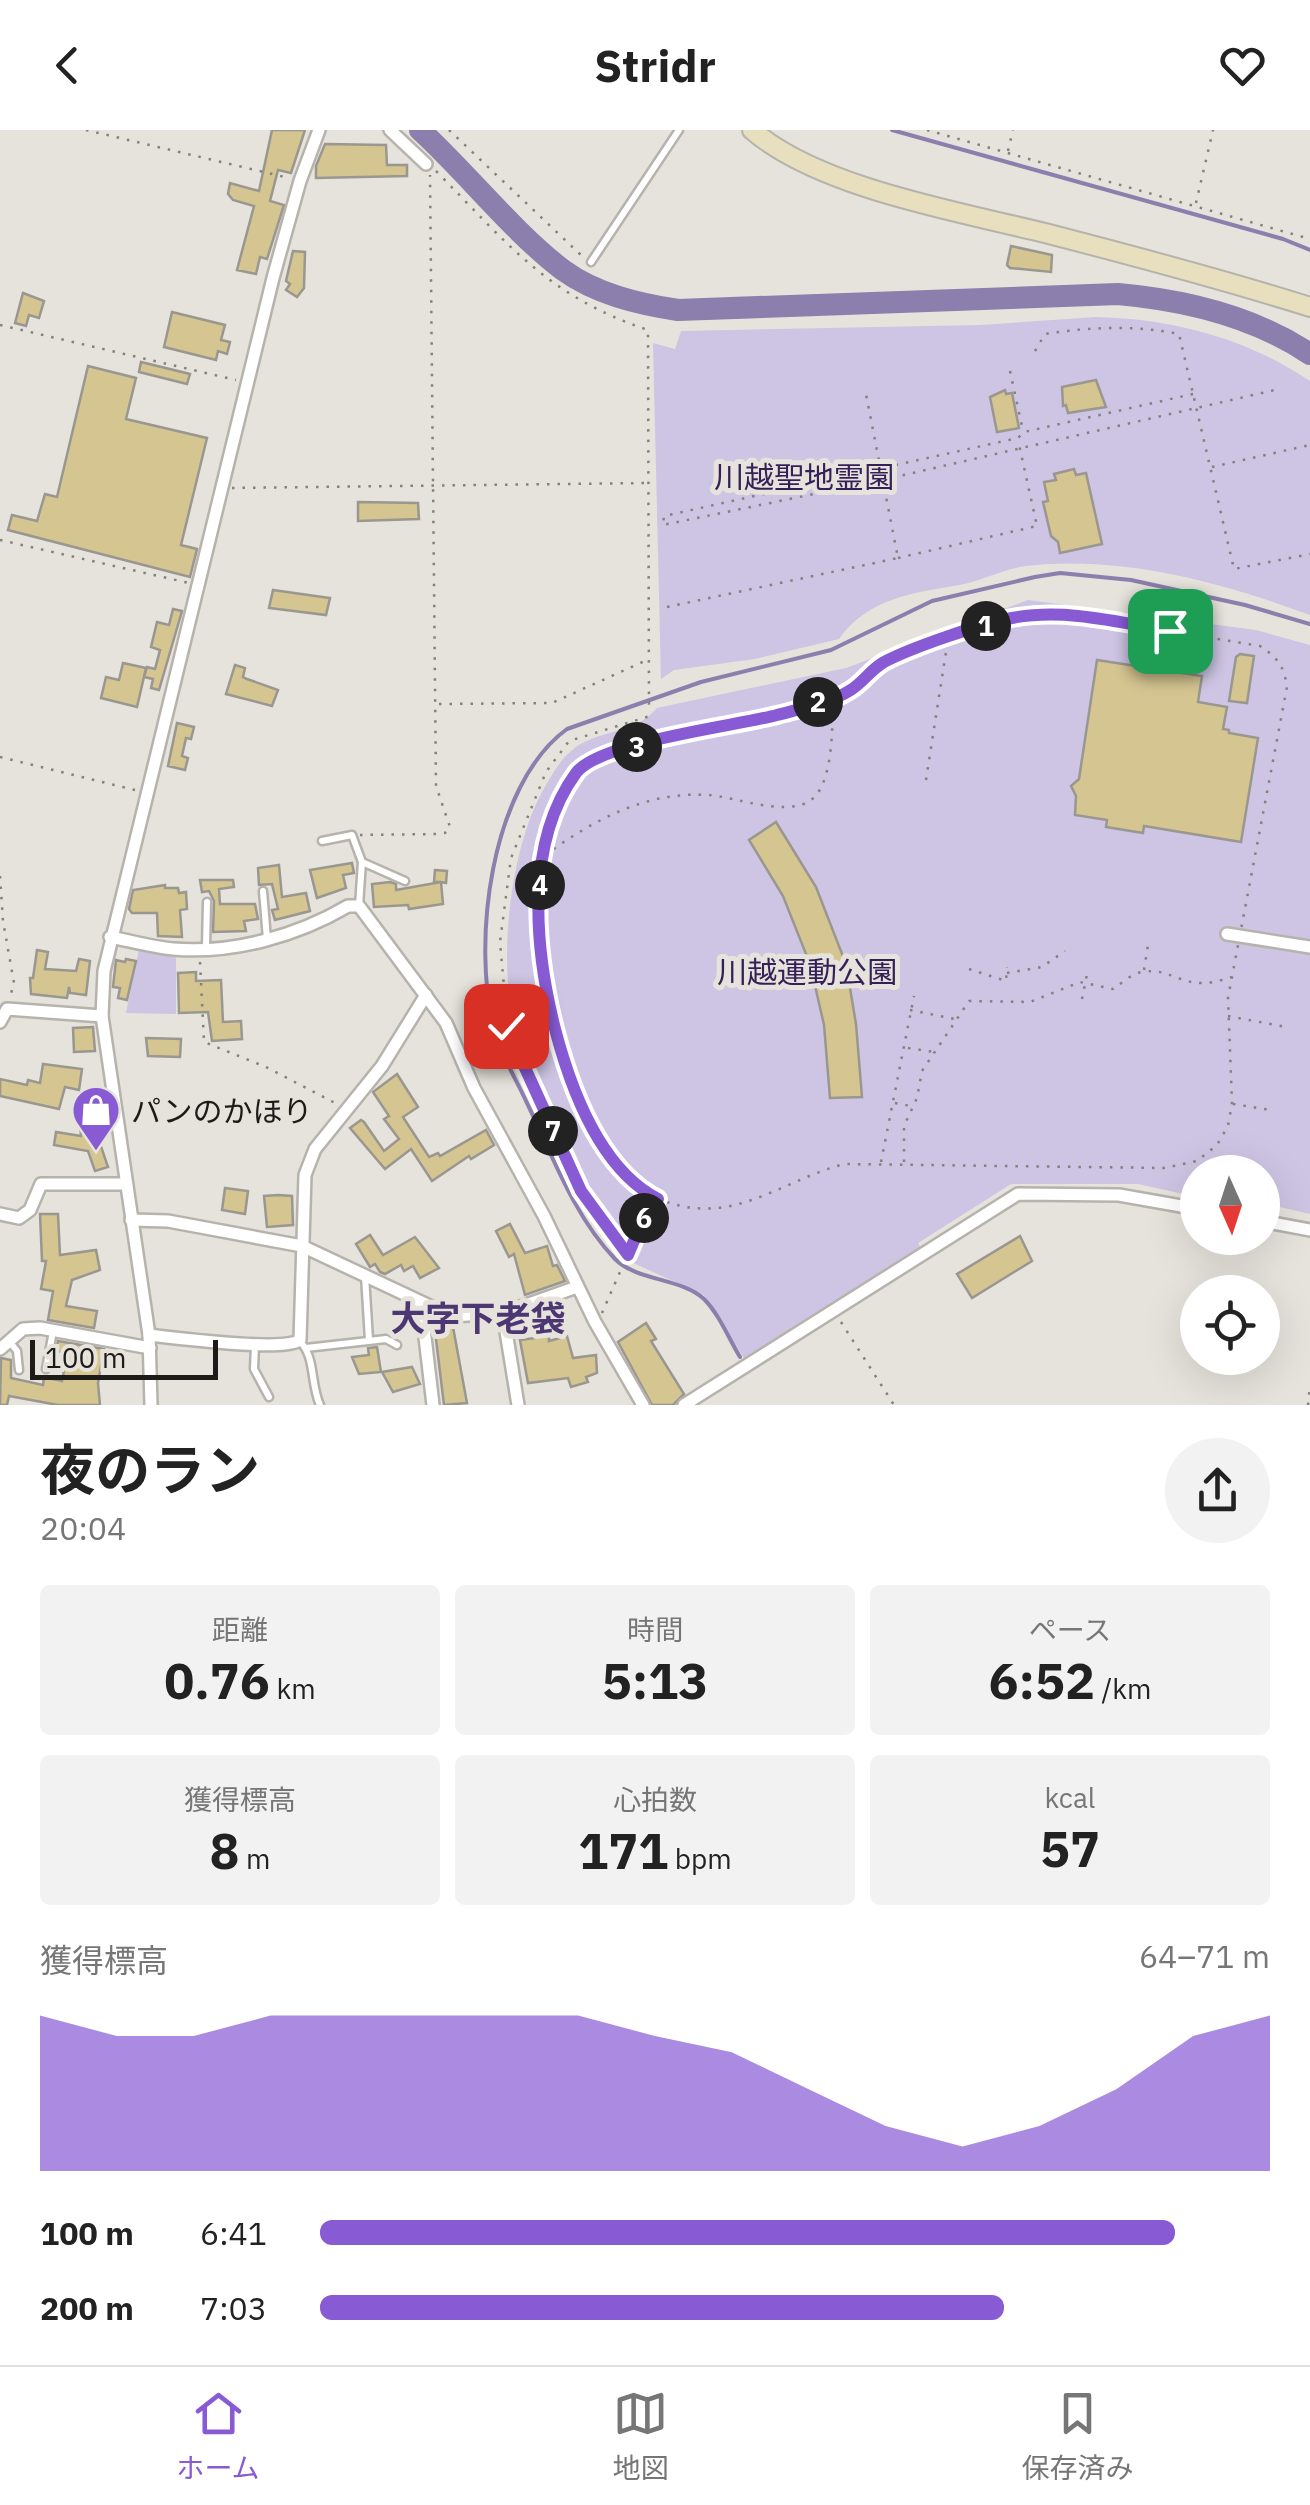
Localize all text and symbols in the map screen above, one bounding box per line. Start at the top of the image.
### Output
text: Stridr [594,36,716,94]
icon: back [40,38,95,93]
icon: heart [1215,38,1270,93]
park label: 川越聖地霊園 [714,457,894,496]
pin [1128,589,1213,674]
pin: 1 [961,601,1011,651]
icon: arrive [1143,604,1198,659]
text: 1 [978,607,994,644]
pin: 2 [793,677,843,727]
text: 2 [810,683,826,720]
pin: 3 [612,722,662,772]
text: 3 [629,728,645,765]
pin: 4 [515,860,565,910]
text: 4 [532,866,548,903]
park label: 川越運動公園 [717,952,897,991]
pin [464,984,549,1069]
icon: check [479,999,534,1054]
shop icon: パンのかほり [70,1084,122,1152]
place label: パンのかほり [131,1091,313,1130]
pin: 7 [528,1106,578,1156]
text: 7 [545,1112,561,1149]
north arrow [1180,1155,1280,1255]
map controls [1180,1155,1280,1375]
pin: 6 [619,1193,669,1243]
text: 6 [636,1199,652,1236]
button: locate [1180,1275,1280,1375]
district label: 大字下老袋 [390,1295,566,1341]
scale bar [30,1335,218,1380]
text: 100 m [45,1339,126,1376]
text: 夜のラン [40,1434,260,1505]
button: share [1165,1438,1270,1543]
text: 20:04 [40,1507,126,1549]
text: 距離 [212,1611,268,1648]
text: 時間 [627,1611,683,1648]
text: ペース [1029,1611,1111,1648]
text: 0.76 [164,1648,270,1713]
text: 5:13 [602,1648,708,1713]
text: 6:52 [988,1648,1095,1713]
text: km [270,1670,316,1707]
text: /km [1095,1670,1152,1707]
text: kcal [1045,1779,1095,1816]
text: 獲得標高 [184,1781,296,1818]
text: 心拍数 [613,1781,697,1818]
text: 57 [1040,1816,1100,1881]
text: 8 [209,1818,239,1883]
text: 171 [578,1818,668,1883]
text: m [239,1840,271,1877]
text: bpm [668,1840,732,1877]
text: 64–71 m [1139,1935,1270,1977]
text: 獲得標高 [40,1939,168,1981]
text: 100 m [40,2212,134,2254]
text: 6:41 [200,2212,267,2254]
text: 200 m [40,2287,134,2329]
text: 7:03 [200,2287,267,2329]
tab: ホーム [176,2386,260,2486]
tab: 地図 [613,2386,669,2486]
tab: 保存済み [1021,2386,1134,2486]

